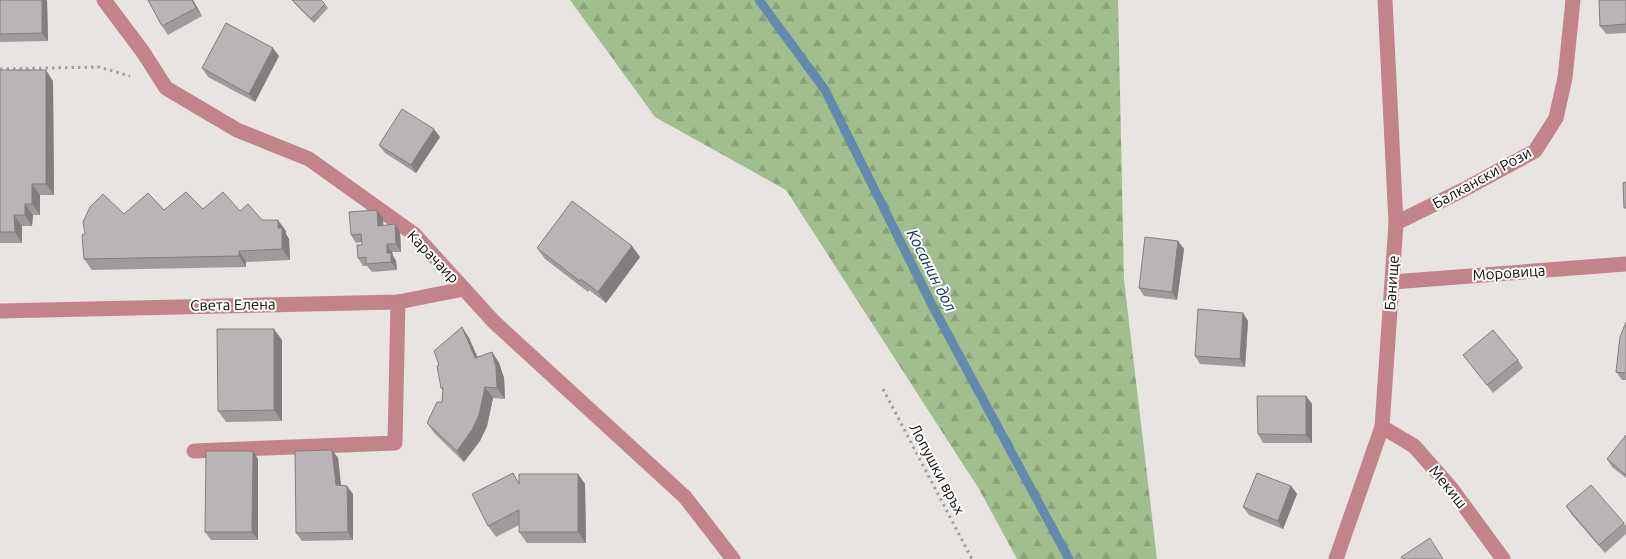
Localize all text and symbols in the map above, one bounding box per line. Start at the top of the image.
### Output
street label: Балкански Рози [1429,143,1534,212]
water label: Косанин дол [904,226,961,314]
street label: Карачаир [404,227,463,286]
street label: Банище [1381,255,1402,311]
street label: Моровица [1472,261,1546,284]
street label: Света Елена [190,295,276,314]
street label: Лопушки връх [906,420,969,518]
street label: Мекиш [1426,462,1471,511]

